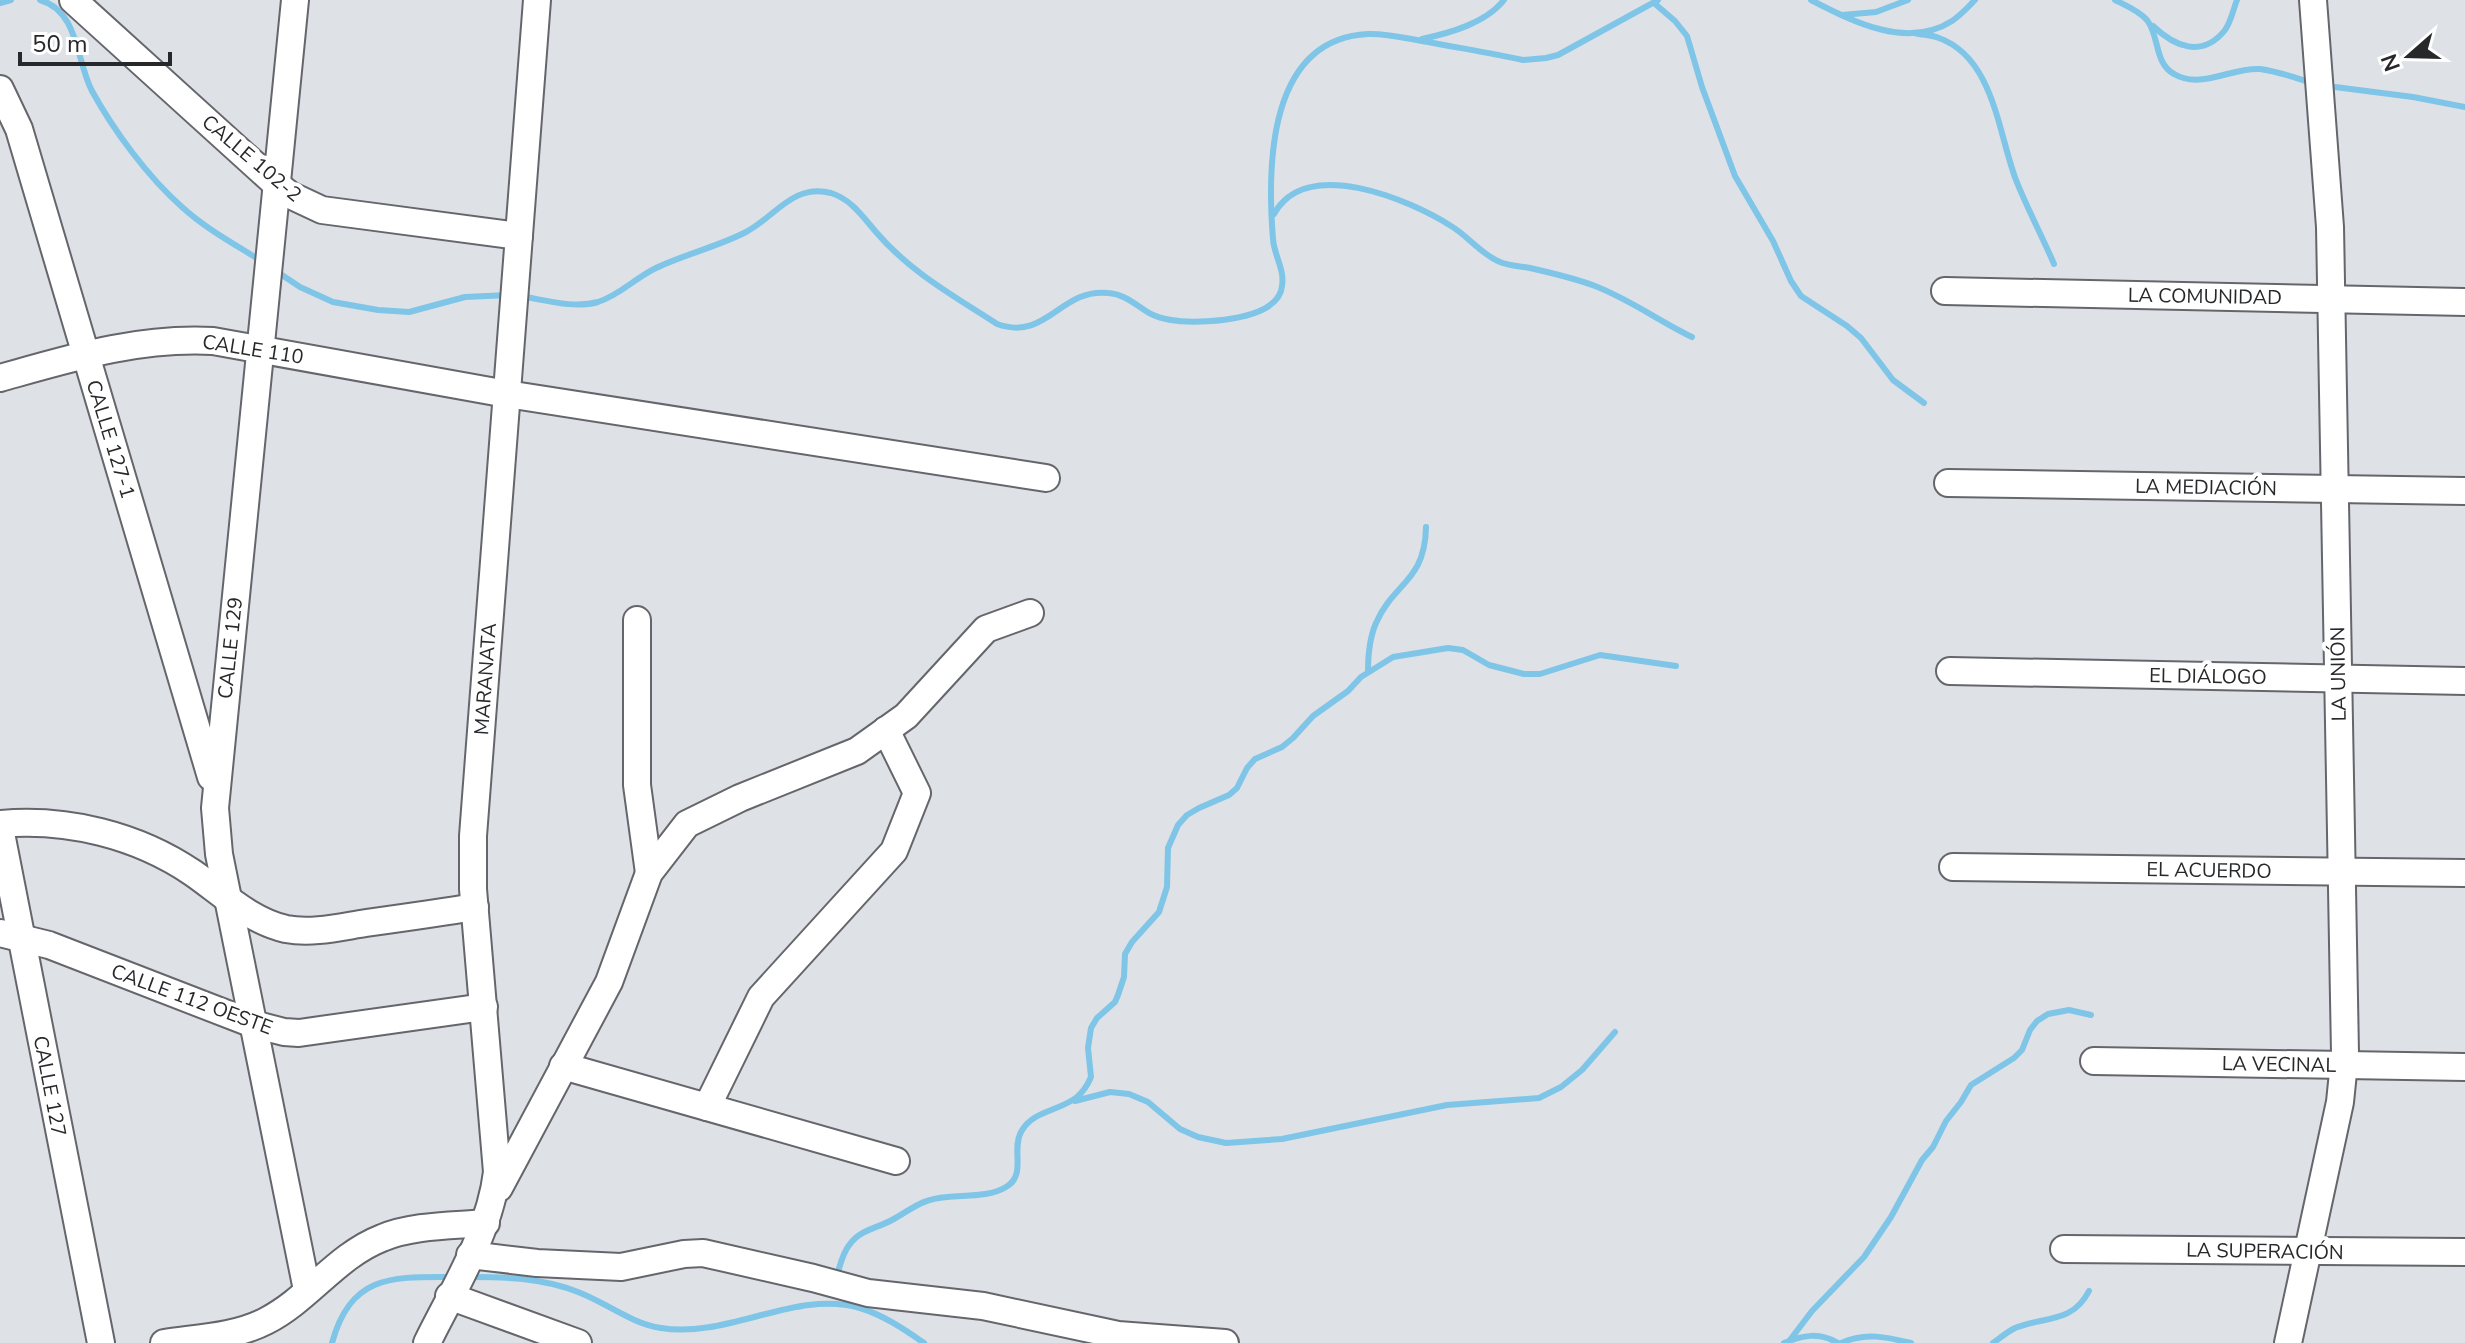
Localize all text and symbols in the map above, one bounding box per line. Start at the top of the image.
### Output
scale bar [20,16,170,66]
north arrow [2369,16,2449,96]
text: 50 m [32,28,88,60]
text: N [2374,50,2408,75]
street label: CALLE 102-2 [196,109,307,208]
street label: LA COMUNIDAD [2128,282,2282,311]
street label: CALLE 110 [200,328,306,371]
street label: CALLE 127-1 [80,377,141,502]
street label: LA MEDIACIÓN [2135,473,2277,502]
street label: CALLE 129 [212,596,249,700]
street label: MARANATA [468,622,503,736]
street label: LA UNIÓN [2324,626,2353,722]
street label: EL DIÁLOGO [2149,662,2267,691]
street label: EL ACUERDO [2146,856,2272,885]
street label: CALLE 112 OESTE [107,958,276,1041]
street label: CALLE 127 [27,1033,73,1139]
street label: LA VECINAL [2222,1050,2337,1079]
street label: LA SUPERACIÓN [2186,1237,2344,1266]

